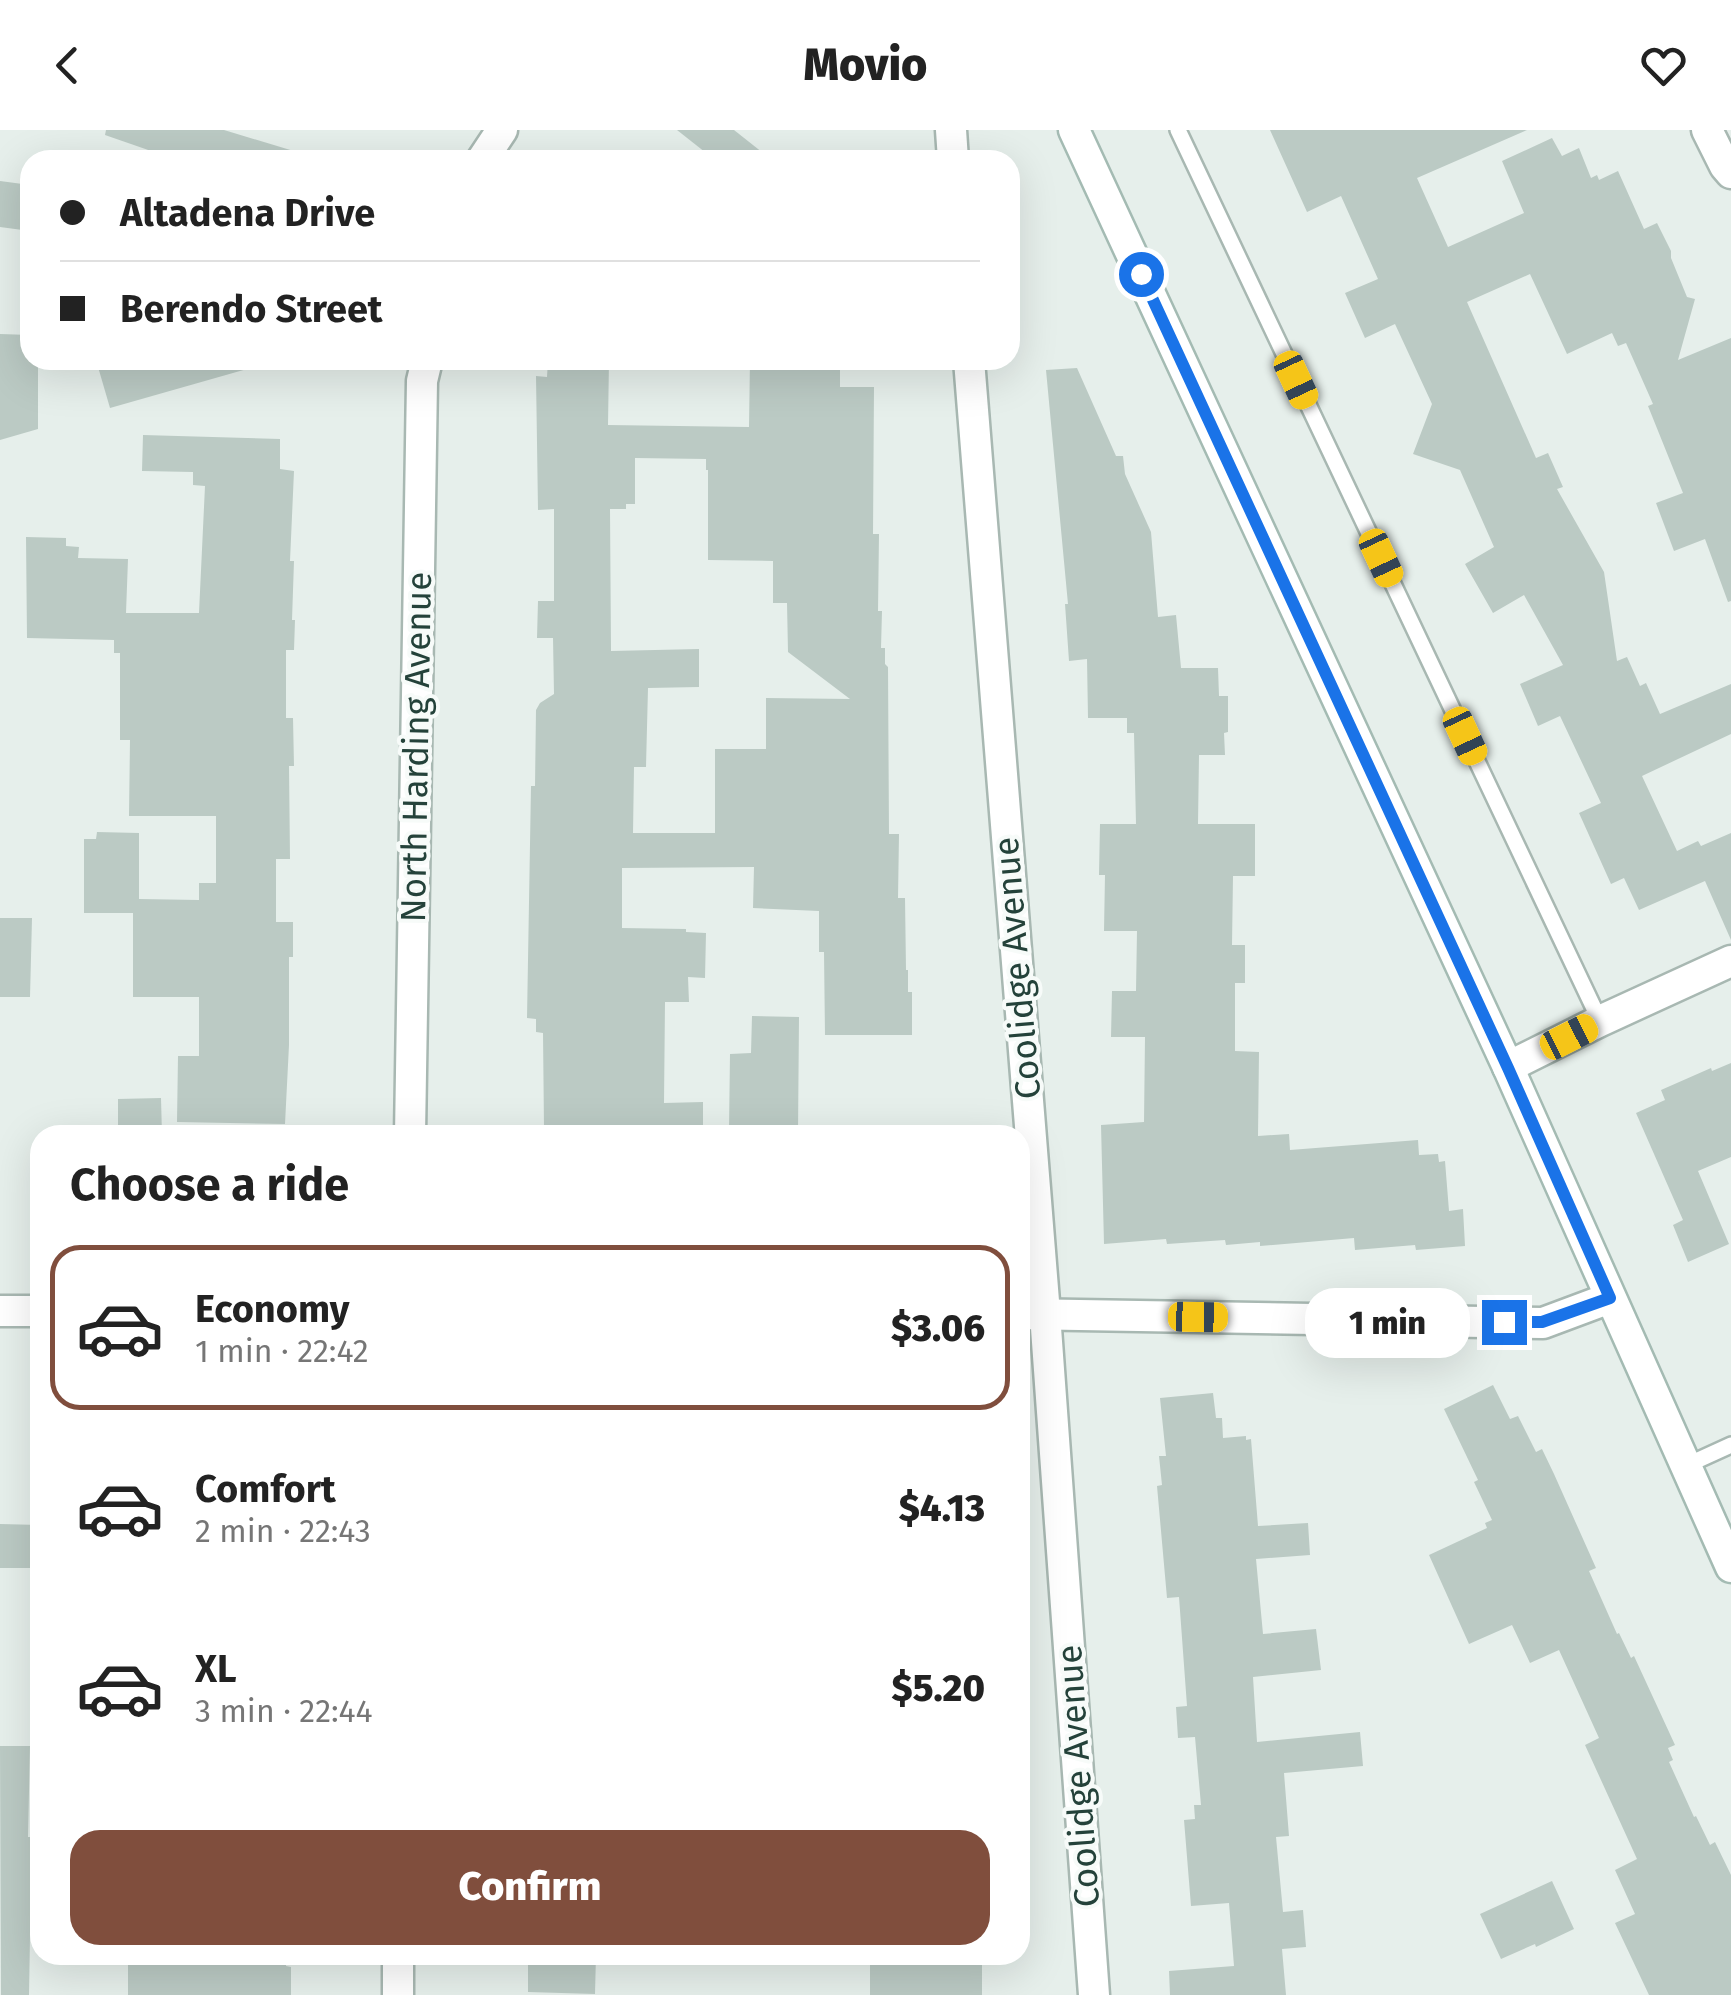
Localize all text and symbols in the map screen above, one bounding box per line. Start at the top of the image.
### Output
icon: back [40,38,95,93]
text: Movio [804,38,927,92]
icon: heart [1636,38,1691,93]
text: Altadena Drive [120,190,375,236]
route start [1119,252,1164,297]
text: Berendo Street [120,286,383,332]
car [1270,346,1322,414]
car [1355,524,1407,592]
street label: North Harding Avenue [392,571,440,923]
car [1439,702,1491,770]
street label: Coolidge Avenue [985,835,1049,1101]
car [1535,1010,1603,1064]
text: Choose a ride [70,1158,349,1212]
icon: car [75,1283,165,1373]
text: Economy [195,1286,350,1332]
callout: 1 min [1304,1287,1469,1357]
route end [1482,1300,1527,1345]
car [1168,1301,1228,1333]
text: 1 min [1349,1304,1426,1342]
text: $3.06 [891,1305,985,1351]
text: 1 min · 22:42 [195,1332,369,1370]
icon: car [75,1463,165,1553]
text: Comfort [195,1466,336,1512]
text: $4.13 [899,1485,985,1531]
text: 2 min · 22:43 [195,1512,371,1550]
icon: car [75,1643,165,1733]
street label: Coolidge Avenue [1048,1643,1108,1909]
text: XL [195,1646,237,1692]
text: $5.20 [892,1665,985,1711]
text: 3 min · 22:44 [195,1692,373,1730]
button: Confirm [70,1830,990,1945]

